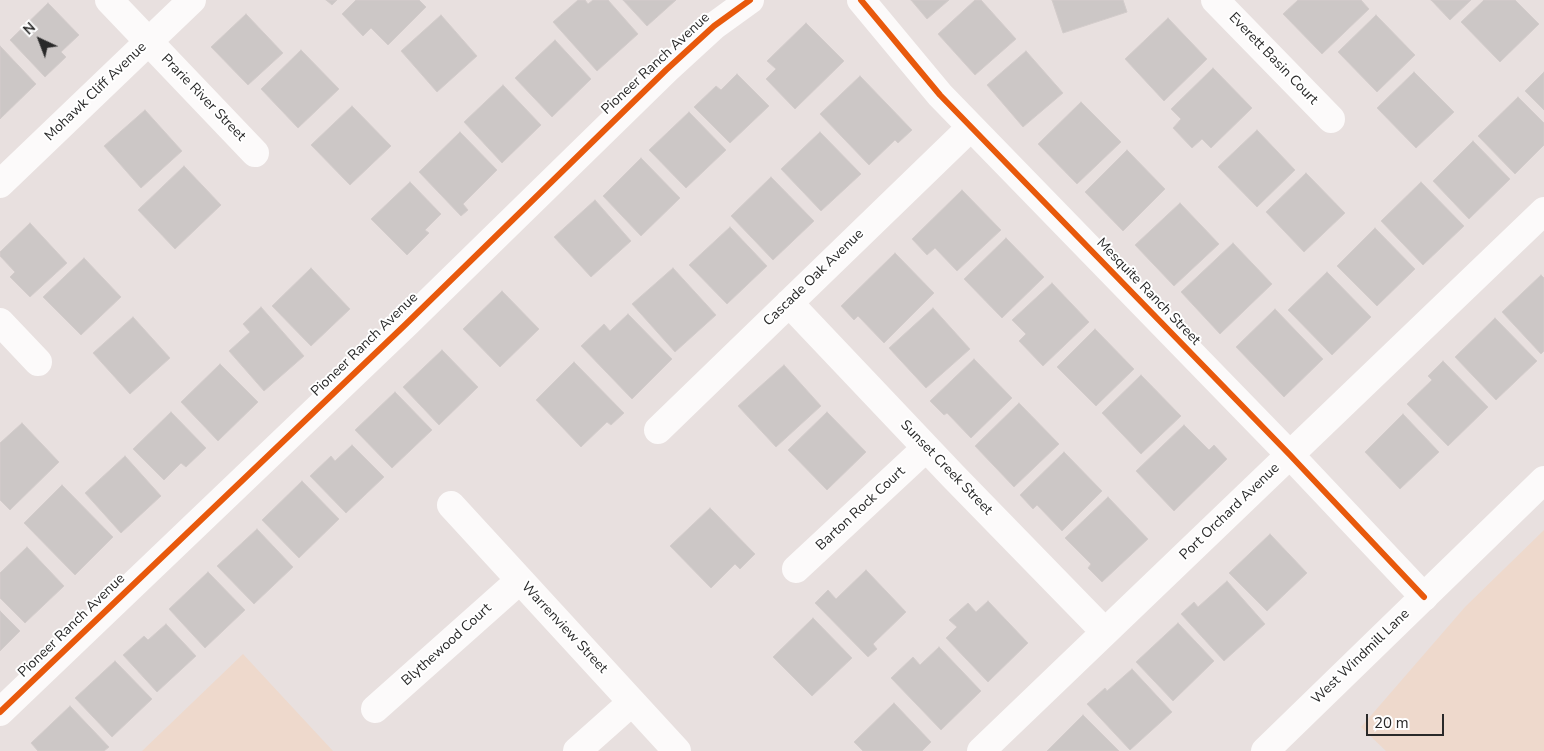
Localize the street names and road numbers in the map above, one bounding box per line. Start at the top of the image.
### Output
street label: Everett Basin Court [1225,9,1321,109]
street label: Pioneer Ranch Avenue [598,10,714,118]
street label: Mohawk Cliff Avenue [42,39,150,145]
street label: Prarie River Street [157,51,249,145]
street label: Cascade Oak Avenue [760,226,868,330]
street label: Mesquite Ranch Street [1093,235,1203,349]
street label: Pioneer Ranch Avenue [308,290,422,400]
street label: Sunset Creek Street [896,417,996,519]
street label: Port Orchard Avenue [1177,460,1283,564]
street label: Barton Rock Court [813,464,909,554]
street label: Pioneer Ranch Avenue [15,571,129,681]
street label: Warrenview Street [517,579,611,677]
street label: Blythewood Court [399,600,495,690]
street label: West Windmill Lane [1309,606,1413,708]

